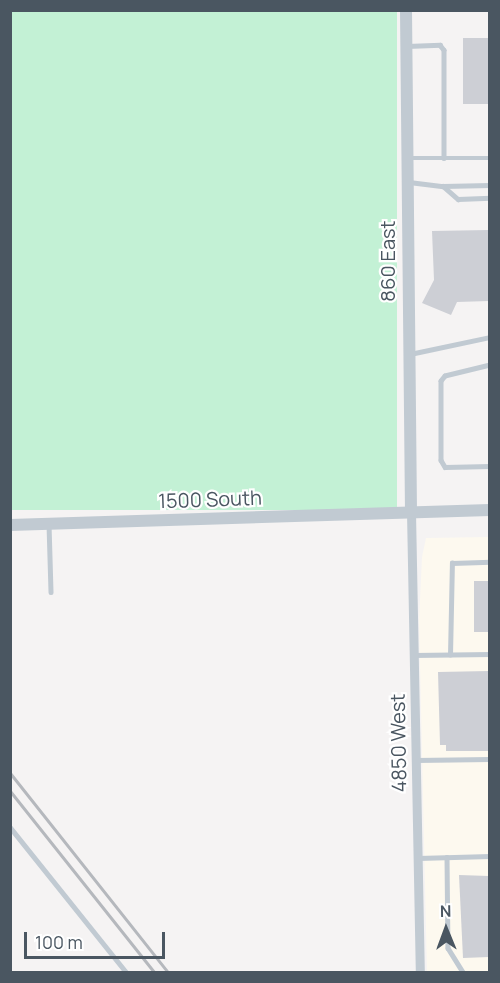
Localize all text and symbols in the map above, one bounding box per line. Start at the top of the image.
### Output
street label: 860 East [375,220,399,302]
street label: 1500 South [158,485,262,513]
street label: 4850 West [385,693,411,793]
north arrow [416,899,476,959]
text: N [440,900,452,922]
scale bar [27,920,168,958]
text: 100 m [35,930,83,954]

